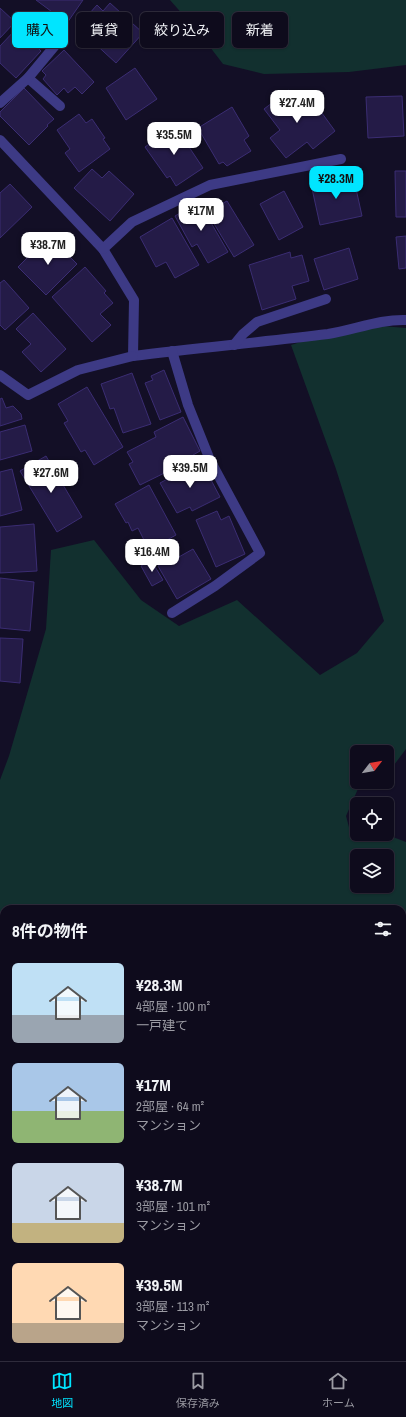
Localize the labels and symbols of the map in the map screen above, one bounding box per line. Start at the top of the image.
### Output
pin: ¥27.4M [264,90,330,124]
pin: ¥35.5M [141,122,207,156]
pin: ¥28.3M [303,166,369,200]
pin: ¥17M [177,198,225,232]
pin: ¥38.7M [15,232,81,266]
pin: ¥39.5M [157,455,223,489]
pin: ¥27.6M [18,460,84,494]
pin: ¥16.4M [119,539,185,573]
north arrow [350,745,394,789]

